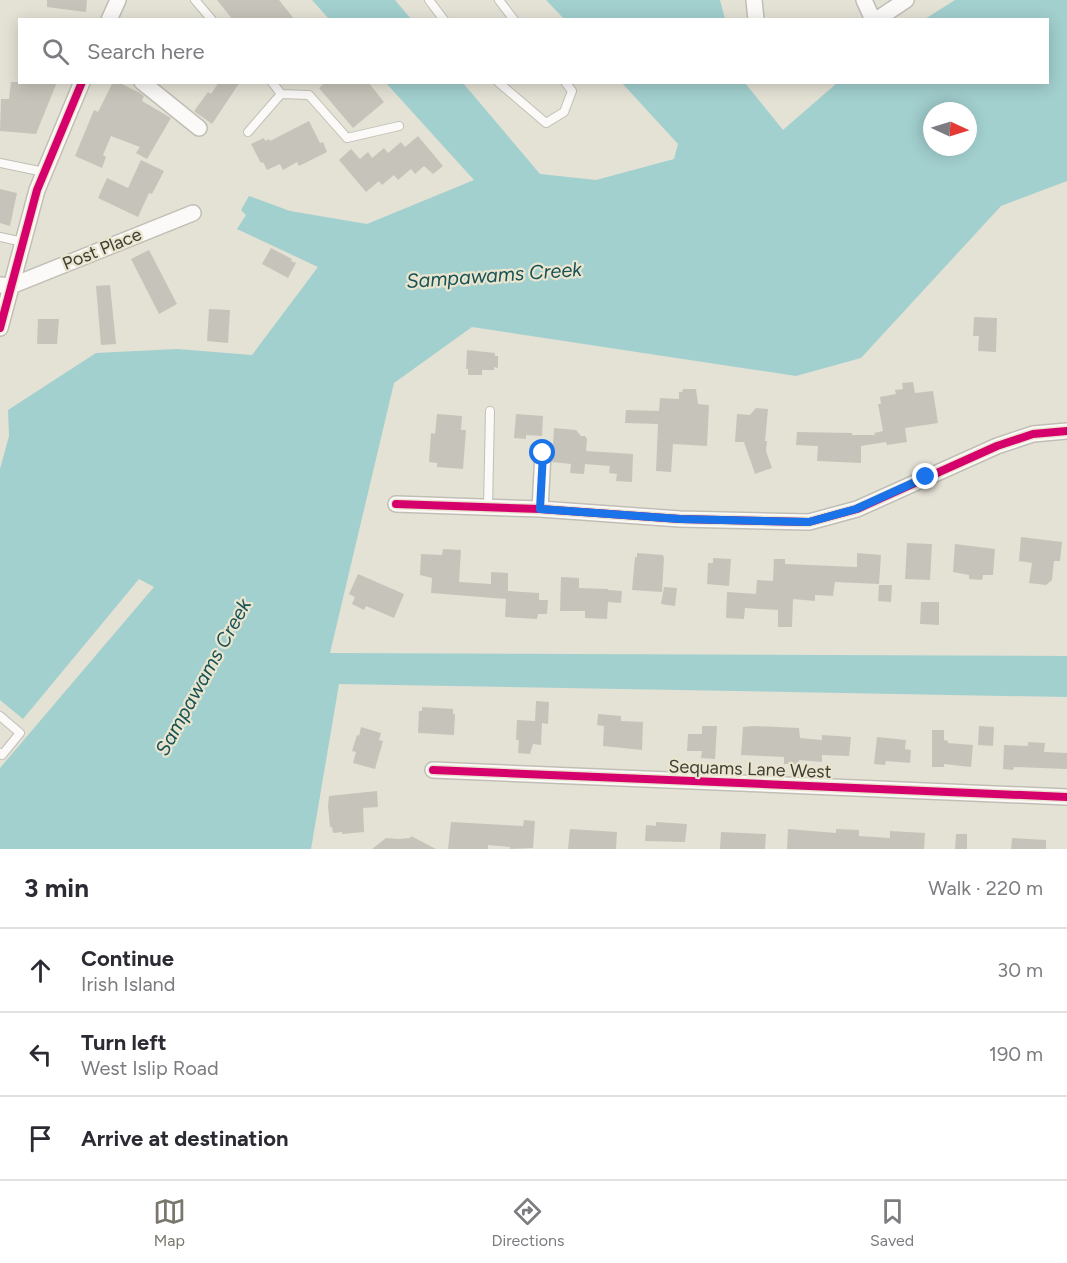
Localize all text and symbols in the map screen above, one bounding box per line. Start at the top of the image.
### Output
search box [18,18,1049,84]
icon: search [39,35,72,68]
text: Search here [87,38,205,65]
north arrow [923,102,977,156]
street label: Post Place [59,223,145,275]
water label: Sampawams Creek [405,257,584,293]
route start [529,439,555,465]
route end [912,463,938,489]
water label: Sampawams Creek [150,593,257,760]
street label: Sequams Lane West [668,755,832,783]
text: 3 min [24,872,89,904]
text: Walk · 220 m [928,876,1043,900]
text: Continue [81,945,174,972]
icon: ahead [24,954,57,987]
text: 30 m [997,958,1043,982]
text: Irish Island [81,972,175,996]
text: Turn left [81,1029,167,1056]
icon: left [24,1038,57,1071]
text: 190 m [989,1042,1043,1066]
text: West Islip Road [81,1056,219,1080]
icon: arrive [24,1122,57,1155]
text: Arrive at destination [81,1125,289,1152]
tab: Map [153,1195,186,1250]
tab: Directions [491,1195,564,1250]
tab: Saved [870,1195,914,1250]

